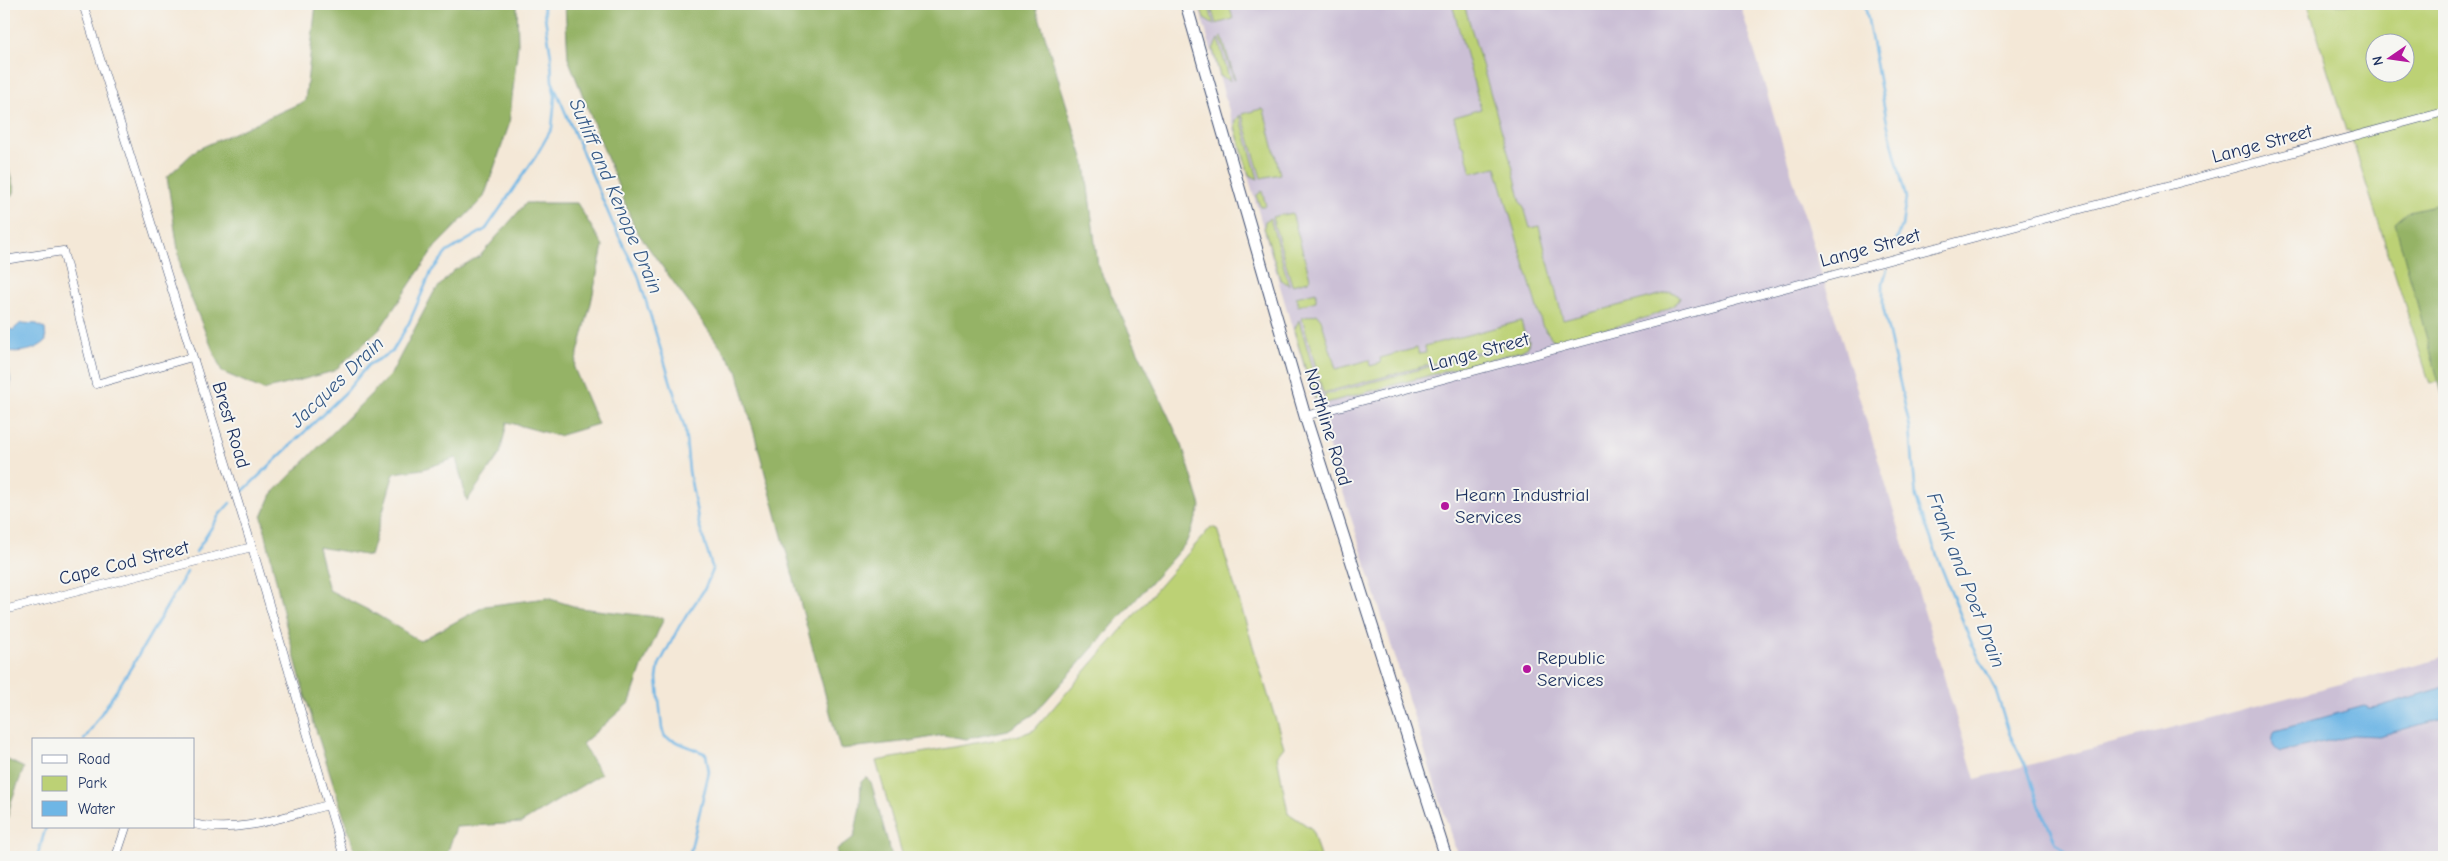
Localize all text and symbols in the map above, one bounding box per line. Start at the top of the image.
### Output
north arrow [2366,32,2416,82]
text: N [2369,54,2387,67]
water label: Sutliff and Kenope Drain [564,95,668,297]
street label: Lange Street [2209,120,2315,168]
street label: Lange Street [1817,224,1923,272]
street label: Lange Street [1426,328,1532,376]
water label: Jacques Drain [285,332,388,433]
street label: Northline Road [1300,366,1356,488]
street label: Brest Road [207,379,255,471]
place label: Hearn Industrial Services [1455,484,1589,528]
water label: Frank and Poet Drain [1922,489,2010,671]
marker: Hearn Industrial Services [1439,500,1451,512]
street label: Cape Cod Street [57,536,192,590]
place label: Republic Services [1537,647,1605,691]
marker: Republic Services [1521,663,1533,675]
legend [32,738,195,828]
text: Road [78,750,110,768]
text: Park [78,774,107,792]
text: Water [78,800,115,818]

